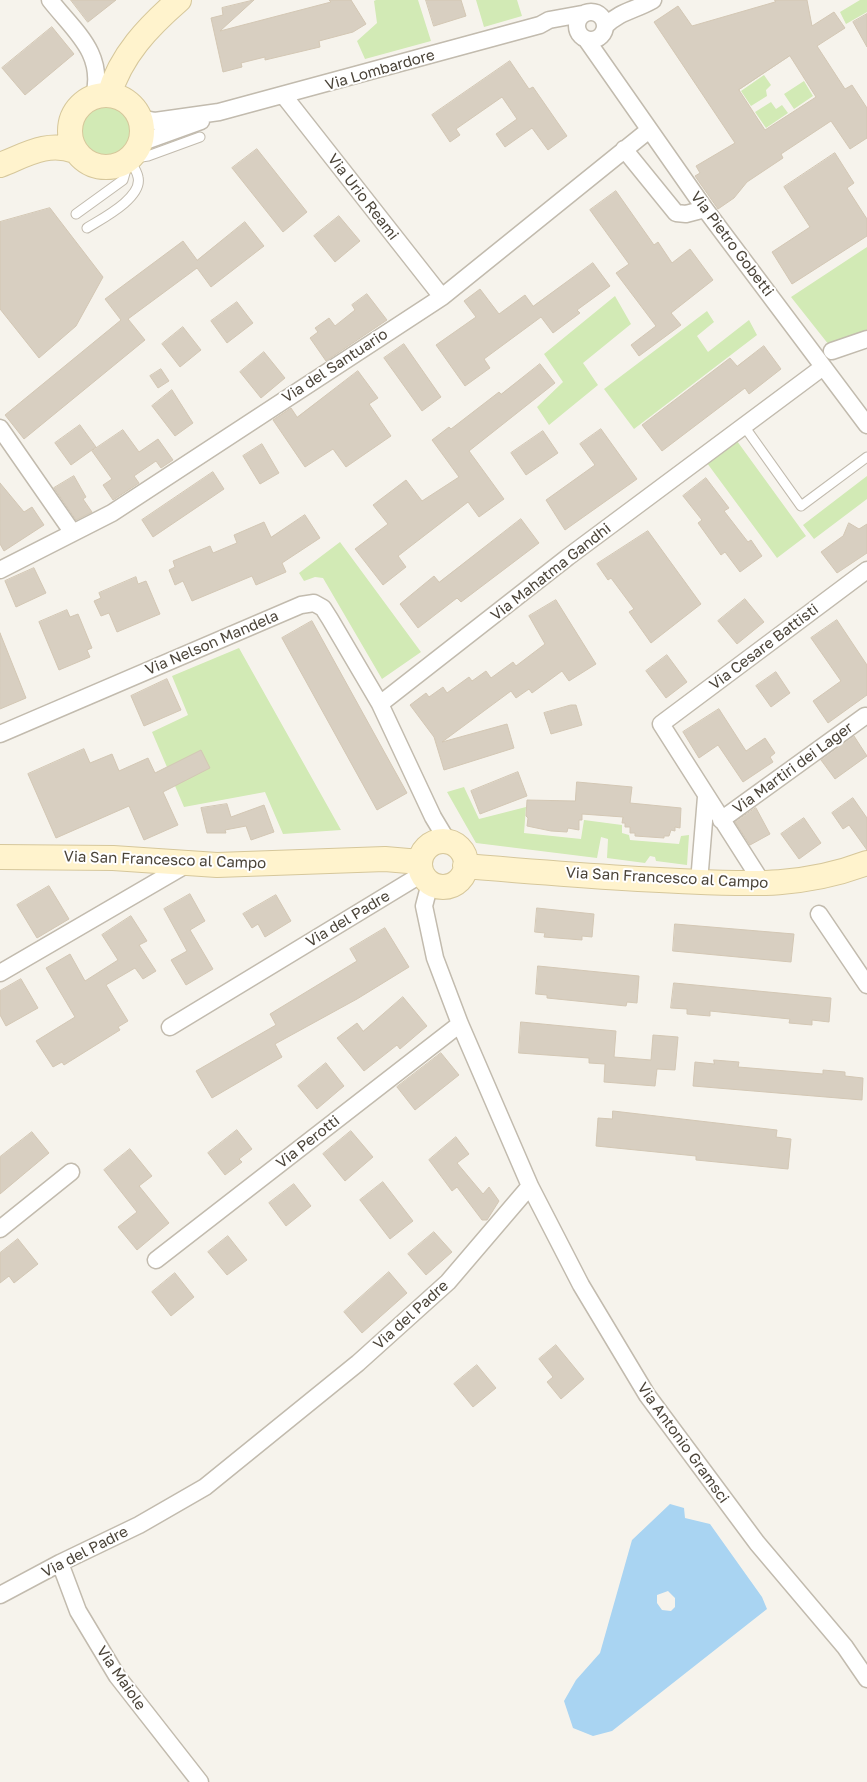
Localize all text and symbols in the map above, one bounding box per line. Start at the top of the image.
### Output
street label: Via Lombardore [323,46,437,94]
street label: Via Urio Reami [324,150,402,244]
street label: Via Pietro Gobetti [687,188,777,300]
street label: Via del Santuario [279,325,391,407]
street label: Via Mahatma Gandhi [487,520,615,624]
street label: Via Cesare Battisti [706,600,822,694]
street label: Via Nelson Mandela [143,607,281,679]
street label: Via Martiri dei Lager [729,718,857,818]
street label: Via San Francesco al Campo [63,847,267,873]
street label: Via San Francesco al Campo [565,864,769,892]
street label: Via del Padre [303,887,393,951]
street label: Via Perotti [273,1112,343,1172]
street label: Via del Padre [370,1277,452,1353]
street label: Via Antonio Gramsci [633,1379,733,1507]
street label: Via del Padre [39,1523,131,1581]
street label: Via Maiole [92,1643,150,1713]

